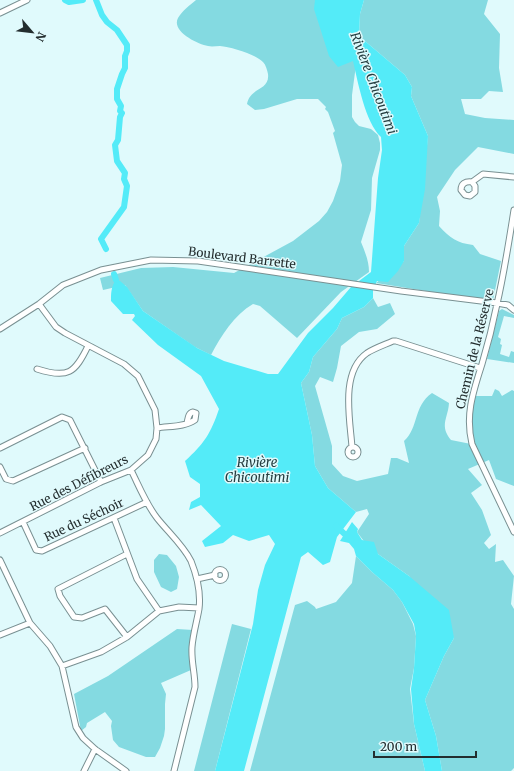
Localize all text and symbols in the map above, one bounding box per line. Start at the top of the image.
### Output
north arrow [12,12,52,52]
text: N [32,30,49,44]
water label: Rivière Chicoutimi [346,30,401,137]
street label: Boulevard Barrette [187,243,297,272]
street label: Chemin de la Réserve [452,287,497,411]
street label: Rue des Défibreurs [27,451,131,514]
water label: Rivière Chicoutimi [225,454,289,486]
street label: Rue du Séchoir [42,494,127,545]
scale bar [374,733,476,759]
text: 200 m [380,739,417,754]

